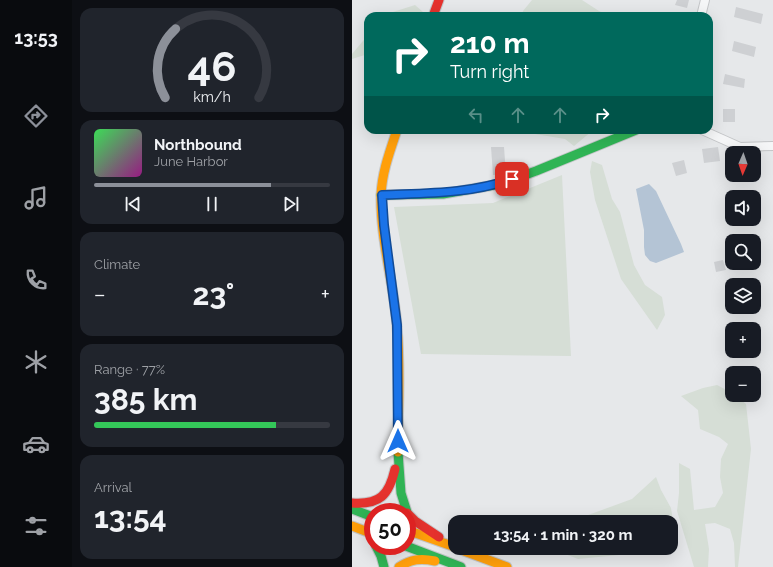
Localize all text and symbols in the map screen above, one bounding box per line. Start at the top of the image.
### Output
text: 13:53 [14,27,58,48]
text: 210 m [450,27,530,60]
icon: right [384,28,436,80]
text: 46 [188,42,236,91]
text: Turn right [450,61,529,82]
text: km/h [193,89,231,105]
icon: directions [22,102,50,130]
icon: left [465,104,487,126]
icon: ahead [507,104,529,126]
icon: ahead [549,104,571,126]
icon: right [591,104,613,126]
text: Northbound [154,136,242,154]
north arrow [725,146,761,182]
map controls [725,146,761,402]
text: June Harbor [154,154,228,169]
pin [495,162,529,196]
icon: arrive [501,168,523,190]
icon: music [22,184,50,212]
button: sound [725,190,761,226]
icon: previous [122,193,144,215]
icon: pause [201,193,223,215]
icon: next [280,193,302,215]
button: search [725,234,761,270]
text: Climate [94,257,140,272]
icon: phone [22,266,50,294]
text: 23° [192,277,234,312]
button: layers [725,278,761,314]
text: − [94,281,106,307]
text: + [321,281,330,307]
button: + [725,322,761,358]
icon: climate [22,348,50,376]
text: Range · 77% [94,362,165,377]
button: − [725,366,761,402]
text: 385 km [94,382,197,417]
position arrow [377,420,419,462]
icon: car [22,430,50,458]
text: Arrival [94,480,132,495]
text: 13:54 [94,500,167,535]
speed limit sign: 50 [364,503,416,555]
icon: filters [22,512,50,540]
text: 13:54 · 1 min · 320 m [494,526,632,544]

